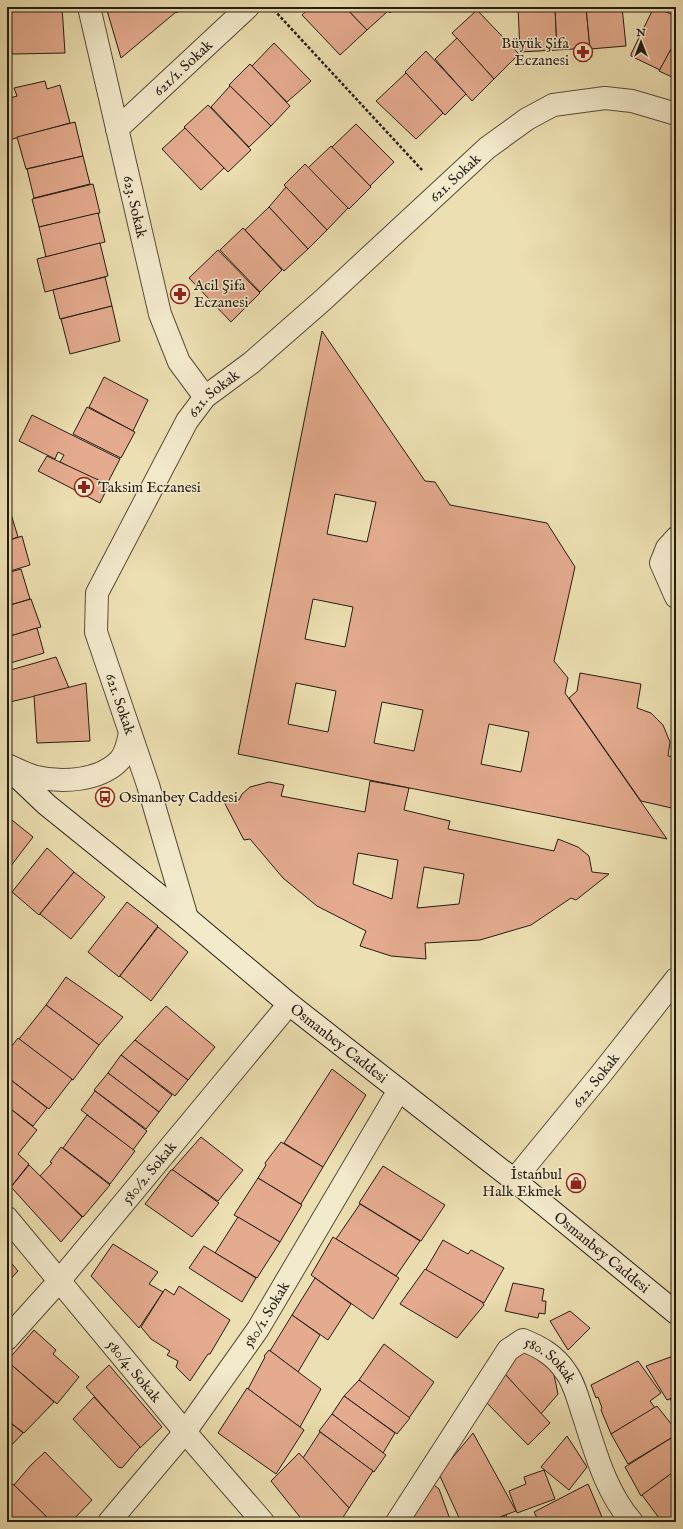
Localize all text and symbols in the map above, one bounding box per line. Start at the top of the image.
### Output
north arrow [621,22,661,62]
text: N [635,26,646,40]
place label: Büyük Şifa Eczanesi [501,34,570,70]
street label: 621/1. Sokak [149,35,217,100]
pharmacy icon: Büyük Şifa Eczanesi [572,41,594,63]
street label: 621. Sokak [425,148,485,206]
street label: 623. Sokak [119,174,152,241]
place label: Acil Şifa Eczanesi [193,276,248,312]
pharmacy icon: Acil Şifa Eczanesi [169,283,191,305]
street label: 621. Sokak [183,365,244,421]
pharmacy icon: Taksim Eczanesi [73,476,95,498]
place label: Taksim Eczanesi [98,478,201,497]
street label: 621. Sokak [101,671,140,738]
bus stop icon: Osmanbey Caddesi [94,786,116,808]
place label: Osmanbey Caddesi [119,788,238,807]
street label: Osmanbey Caddesi [286,999,392,1087]
street label: 622. Sokak [568,1048,624,1112]
street label: 580/2. Sokak [118,1137,181,1208]
place label: İstanbul Halk Ekmek [482,1165,563,1201]
shop icon: İstanbul Halk Ekmek [565,1172,587,1194]
street label: Osmanbey Caddesi [550,1207,654,1297]
street label: 580/1. Sokak [239,1277,294,1351]
street label: 580. Sokak [522,1332,581,1387]
street label: 580/4. Sokak [103,1336,166,1407]

